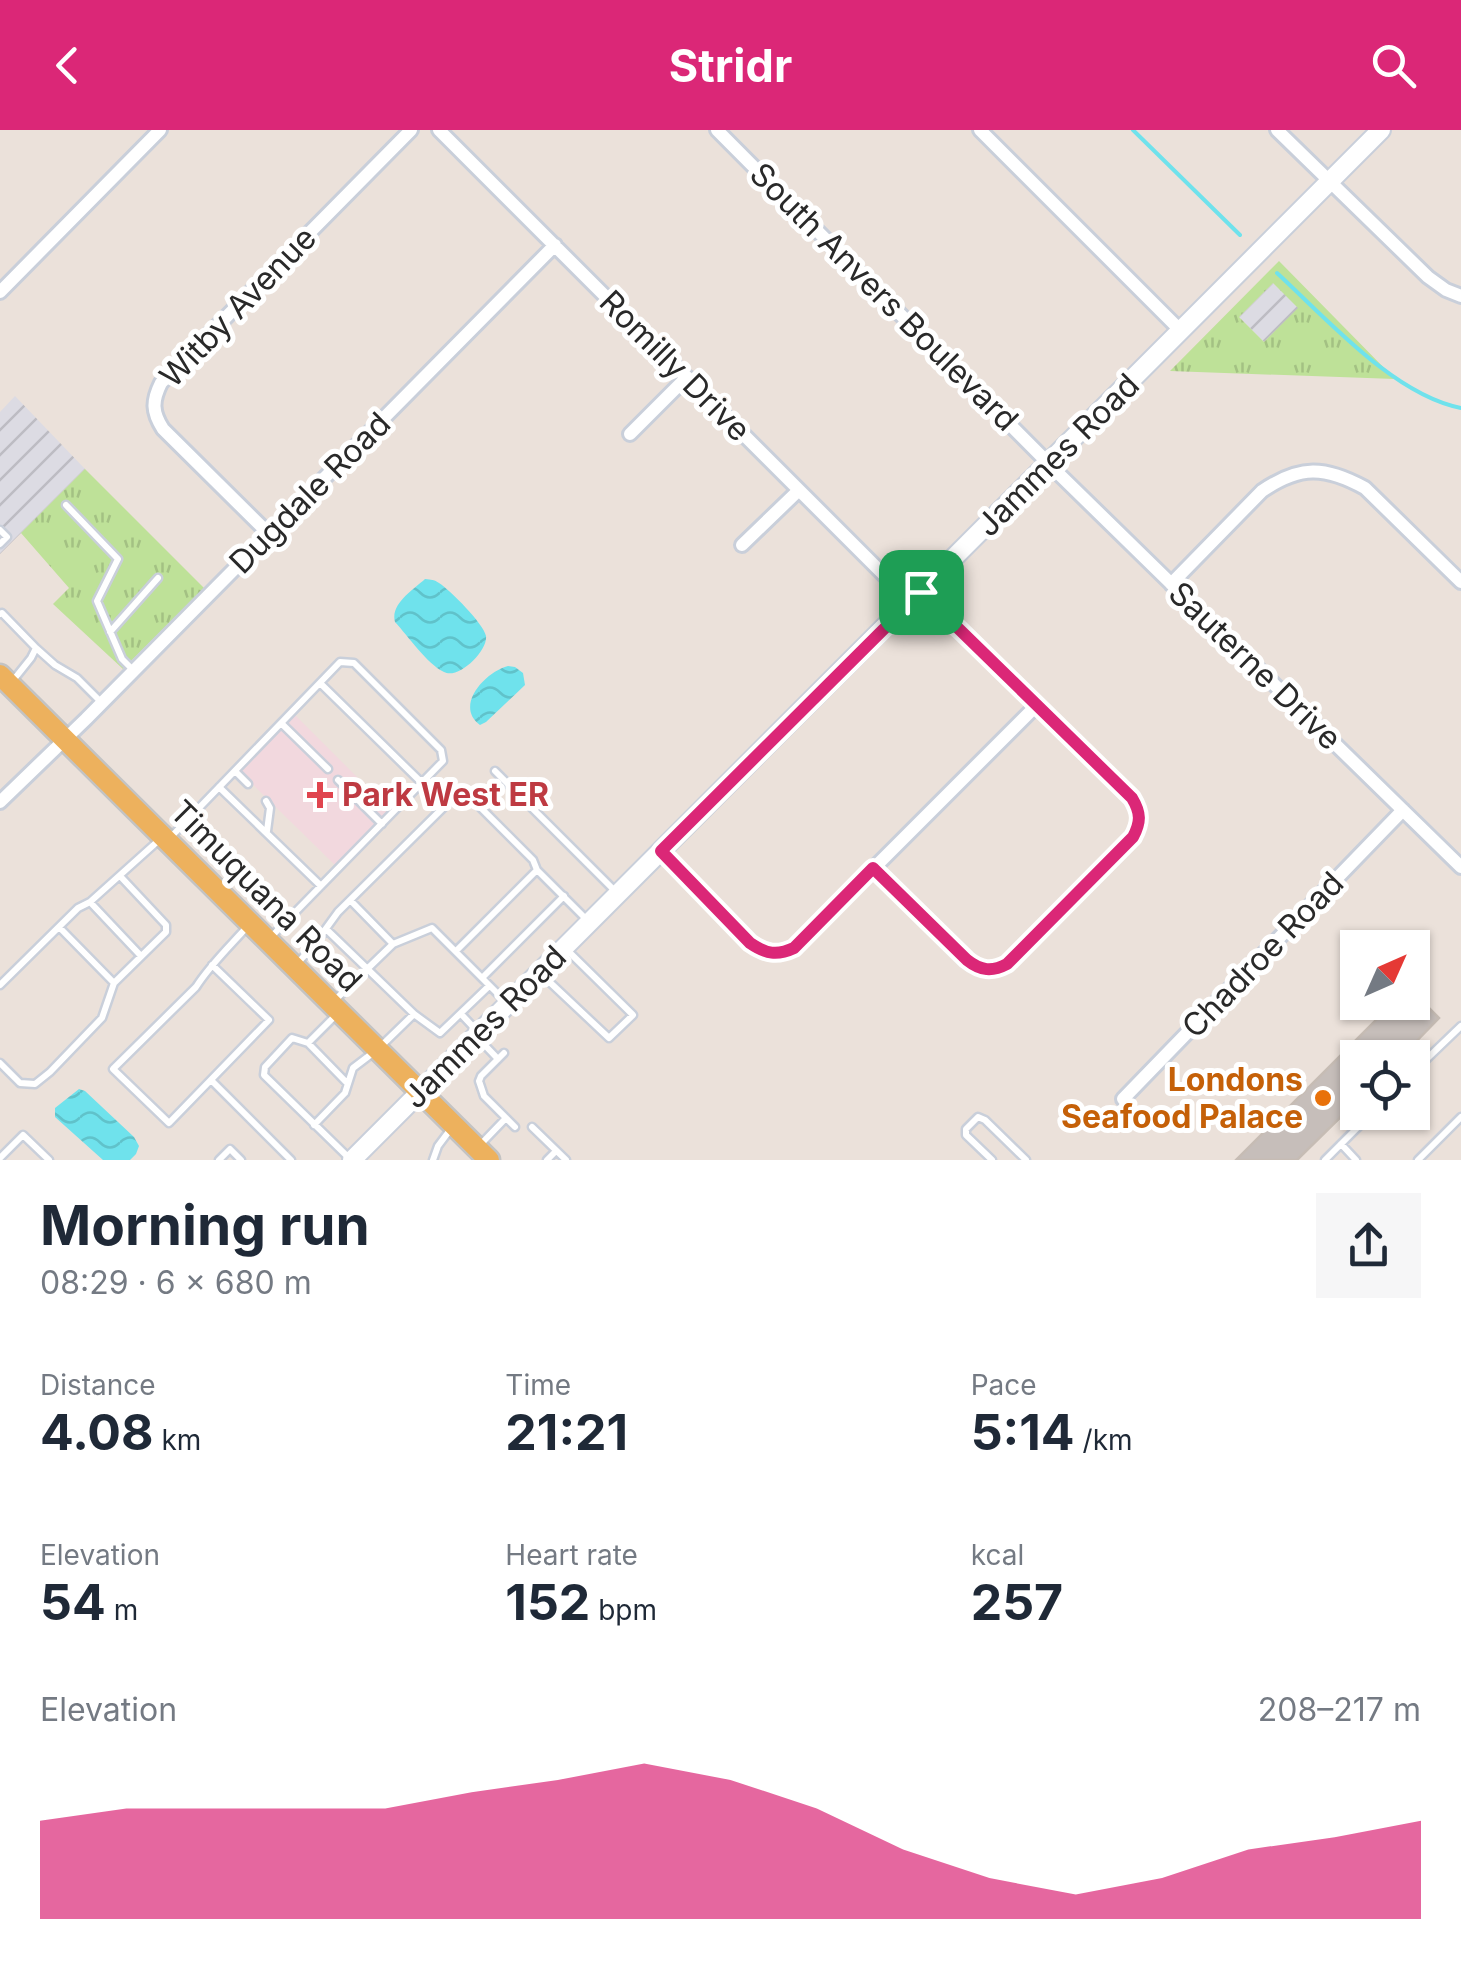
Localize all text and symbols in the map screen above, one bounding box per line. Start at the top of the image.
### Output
icon: back [40,38,95,93]
text: Stridr [669,38,792,93]
icon: search [1366,38,1421,93]
street label: South Anvers Boulevard [742,154,1027,439]
street label: Witby Avenue [151,218,324,395]
street label: Romilly Drive [592,282,759,449]
street label: Jammes Road [968,365,1147,544]
street label: Dugdale Road [221,404,398,581]
pin [879,550,964,635]
icon: arrive [894,565,949,620]
street label: Sauterne Drive [1161,574,1350,758]
place label: Park West ER [342,775,549,814]
marker: Park West ER [307,782,333,808]
street label: Timuquana Road [162,792,370,1000]
street label: Chadroe Road [1174,864,1351,1046]
north arrow [1340,930,1430,1020]
map controls [1340,930,1430,1130]
street label: Jammes Road [395,937,574,1116]
button: locate [1340,1040,1430,1130]
place label: Londons Seafood Palace [1061,1060,1303,1136]
marker: Londons Seafood Palace [1312,1087,1334,1109]
text: Morning run [40,1192,370,1258]
button: share [1316,1193,1421,1298]
text: 08:29 · 6 × 680 m [40,1263,312,1302]
text: Distance [40,1368,156,1402]
text: Time [505,1368,571,1402]
text: Pace [971,1368,1037,1402]
text: 4.08 [40,1402,154,1462]
text: 21:21 [505,1402,628,1462]
text: 5:14 [971,1402,1075,1462]
text: km [154,1423,201,1457]
text: /km [1075,1423,1133,1457]
text: Elevation [40,1538,160,1572]
text: Heart rate [505,1538,638,1572]
text: kcal [971,1538,1024,1572]
text: 54 [40,1572,106,1632]
text: 152 [505,1572,590,1632]
text: 257 [971,1572,1063,1632]
text: m [106,1593,138,1627]
text: bpm [590,1593,657,1627]
text: Elevation [40,1690,177,1729]
text: 208–217 m [1258,1690,1421,1729]

